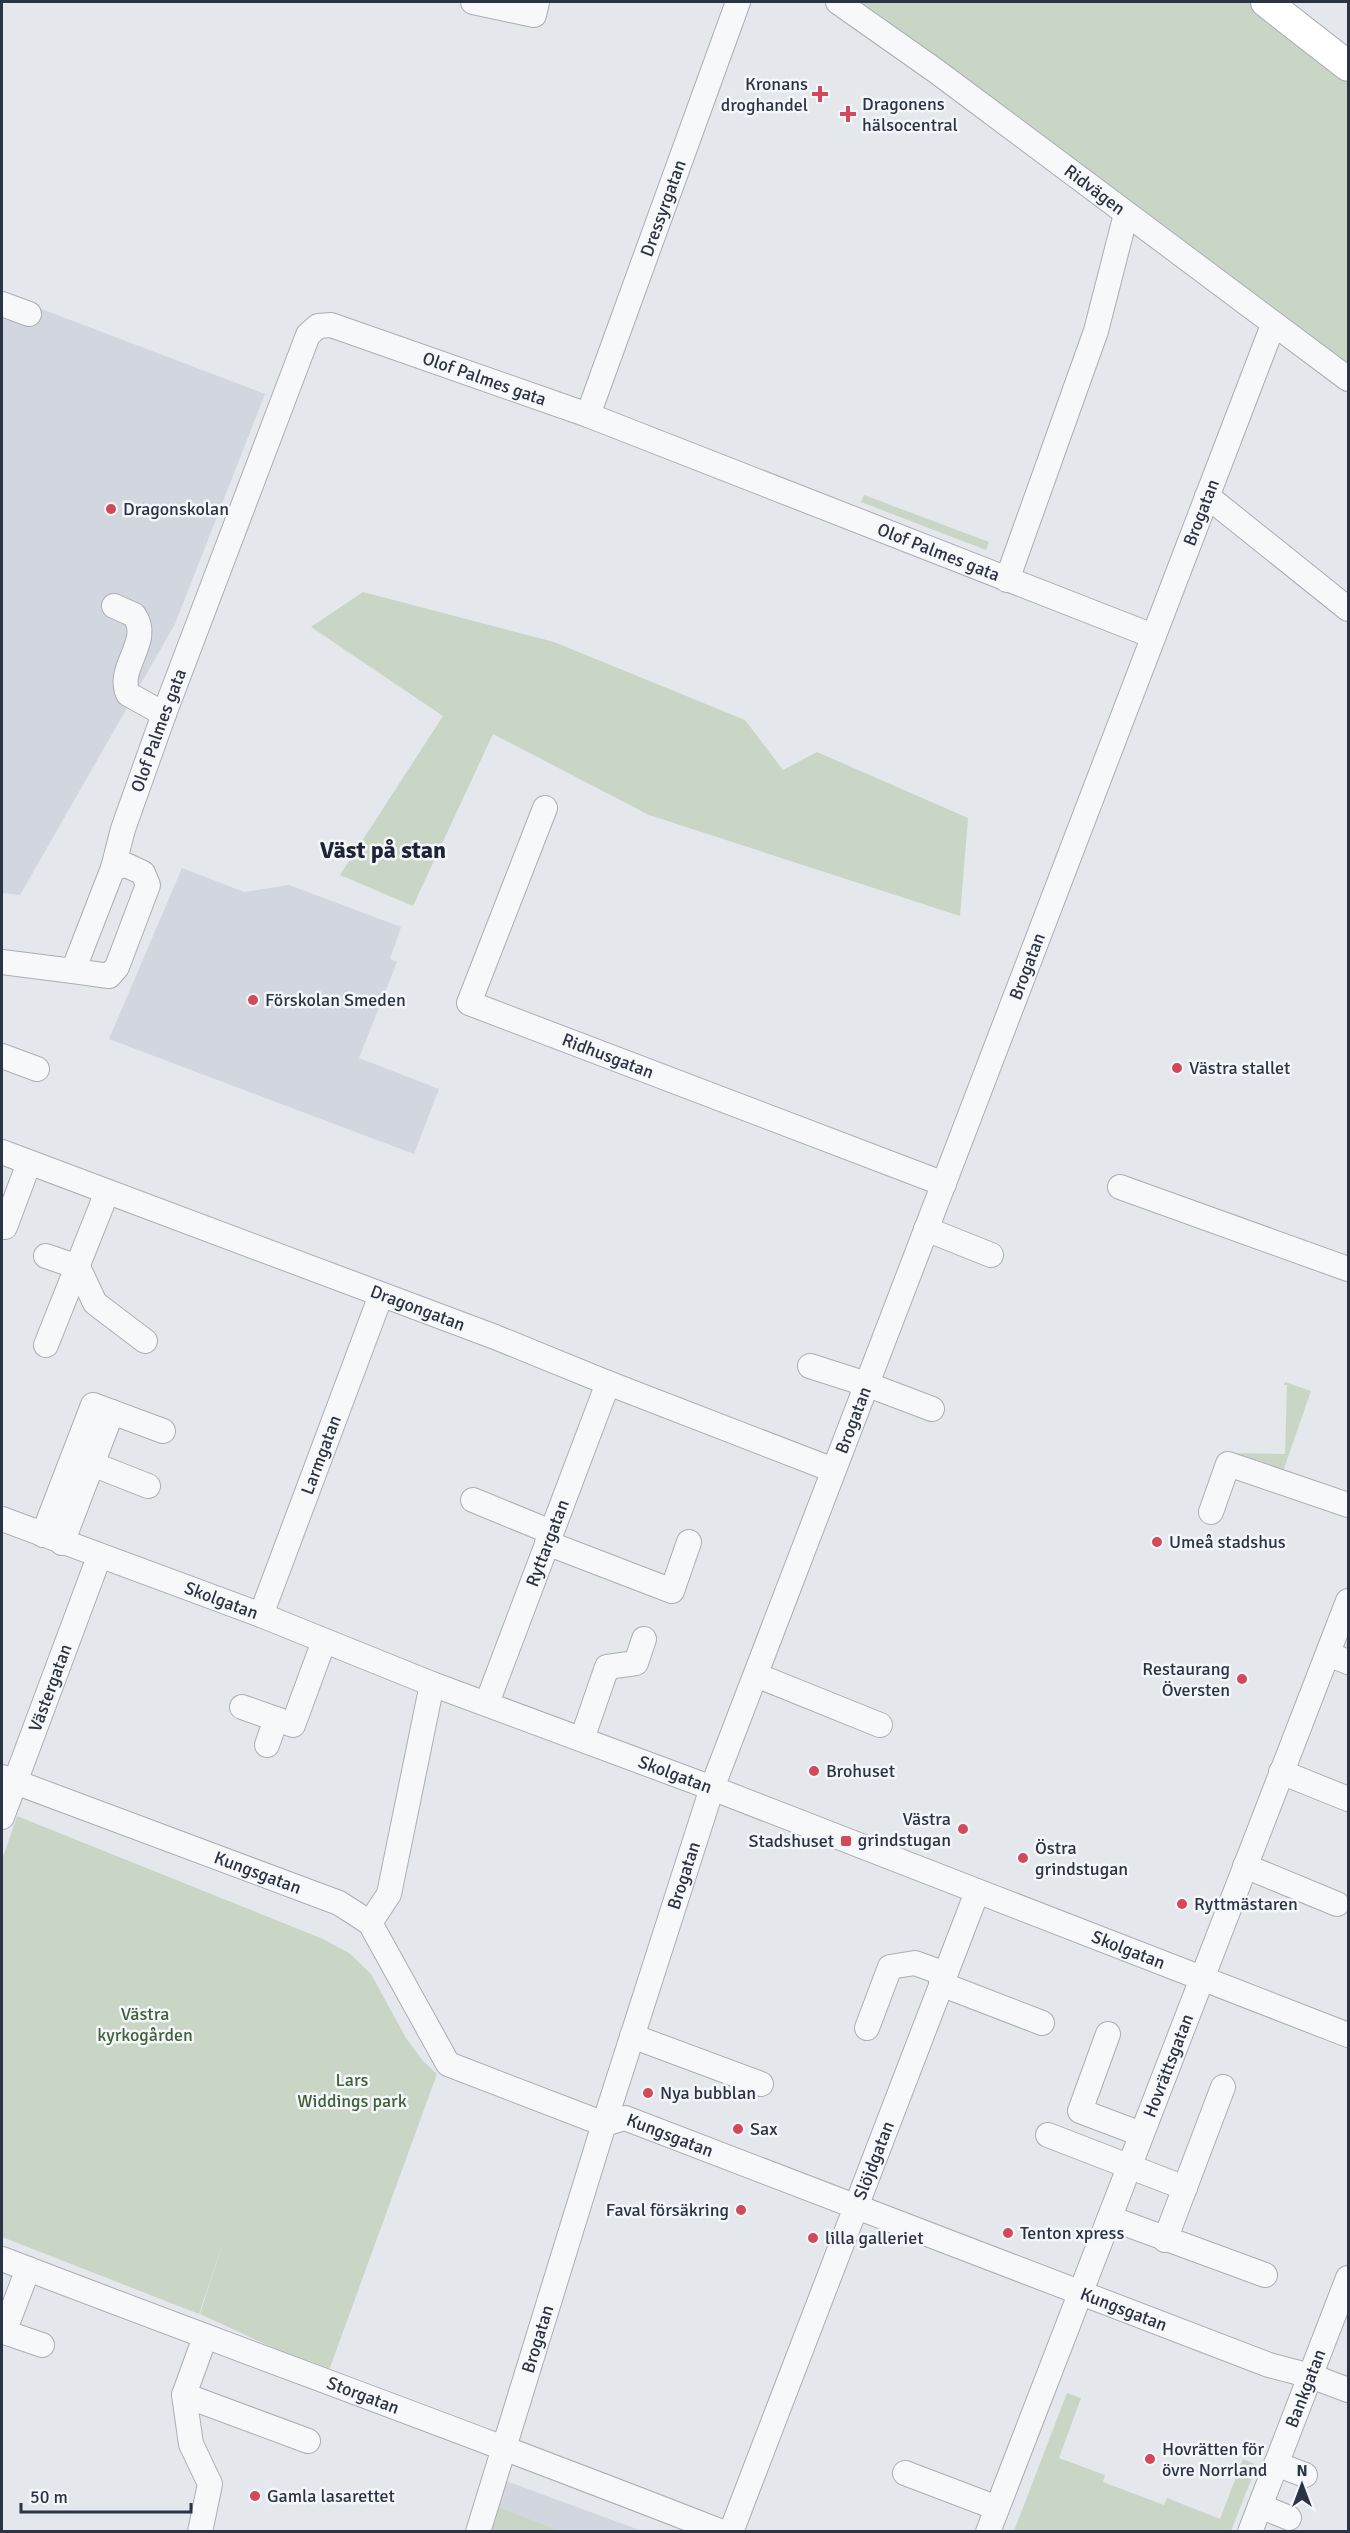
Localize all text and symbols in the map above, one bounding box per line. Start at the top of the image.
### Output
place label: Kronans droghandel [721,73,808,116]
marker: Kronans droghandel [813,87,827,101]
place label: Dragonens hälsocentral [862,93,958,136]
marker: Dragonens hälsocentral [839,105,857,123]
street label: Dressyrgatan [635,157,691,260]
street label: Ridvägen [1060,160,1130,220]
street label: Olof Palmes gata [420,347,549,411]
street label: Brogatan [1178,476,1224,549]
place label: Dragonskolan [123,498,229,520]
marker: Dragonskolan [104,502,118,516]
street label: Olof Palmes gata [874,518,1003,586]
street label: Olof Palmes gata [126,666,191,795]
district label: Väst på stan [320,835,446,865]
street label: Brogatan [1004,930,1050,1003]
place label: Förskolan Smeden [265,989,406,1011]
marker: Förskolan Smeden [246,993,260,1007]
street label: Ridhusgatan [559,1028,657,1083]
place label: Västra stallet [1189,1057,1290,1079]
marker: Västra stallet [1170,1061,1184,1075]
street label: Dragongatan [367,1280,468,1336]
street label: Brogatan [830,1383,876,1457]
street label: Larmgatan [296,1412,346,1498]
street label: Ryttargatan [521,1496,574,1590]
place label: Umeå stadshus [1169,1531,1286,1553]
marker: Umeå stadshus [1150,1535,1164,1549]
street label: Skolgatan [182,1577,261,1624]
street label: Västergatan [24,1641,77,1735]
place label: Restaurang Översten [1142,1658,1230,1701]
marker: Restaurang Översten [1235,1672,1249,1686]
street label: Skolgatan [635,1751,715,1798]
place label: Brohuset [826,1760,895,1782]
marker: Brohuset [807,1764,821,1778]
place label: Västra grindstugan [858,1808,951,1851]
marker: Västra grindstugan [956,1822,970,1836]
place label: Stadshuset [748,1830,834,1852]
marker: Stadshuset [839,1834,853,1848]
place label: Östra grindstugan [1035,1837,1128,1880]
street label: Brogatan [663,1839,705,1912]
street label: Kungsgatan [211,1846,304,1899]
marker: Östra grindstugan [1016,1851,1030,1865]
place label: Ryttmästaren [1194,1893,1298,1915]
marker: Ryttmästaren [1175,1897,1189,1911]
street label: Skolgatan [1089,1926,1168,1974]
park label: Västra kyrkogården [97,2003,193,2046]
street label: Hovrättsgatan [1138,2011,1198,2121]
park label: Lars Widdings park [297,2069,407,2112]
place label: Nya bubblan [660,2082,756,2104]
marker: Nya bubblan [641,2086,655,2100]
street label: Kungsgatan [623,2109,717,2162]
place label: Sax [750,2118,778,2140]
street label: Slöjdgatan [849,2118,899,2203]
marker: Sax [731,2122,745,2136]
place label: Faval försäkring [606,2199,729,2221]
marker: Faval försäkring [734,2203,748,2217]
place label: Tenton xpress [1020,2222,1124,2244]
marker: Tenton xpress [1001,2226,1015,2240]
place label: lilla galleriet [825,2227,924,2249]
marker: lilla galleriet [806,2231,820,2245]
street label: Kungsgatan [1077,2283,1170,2336]
street label: Brogatan [517,2302,558,2376]
street label: Bankgatan [1280,2346,1331,2431]
street label: Storgatan [324,2372,402,2419]
place label: Hovrätten för övre Norrland [1162,2438,1267,2481]
marker: Hovrätten för övre Norrland [1143,2452,1157,2466]
north arrow [1272,2455,1332,2515]
text: N [1296,2461,1308,2481]
scale bar [21,2476,190,2514]
place label: Gamla lasarettet [267,2485,395,2507]
text: 50 m [30,2486,68,2508]
marker: Gamla lasarettet [248,2489,262,2503]

